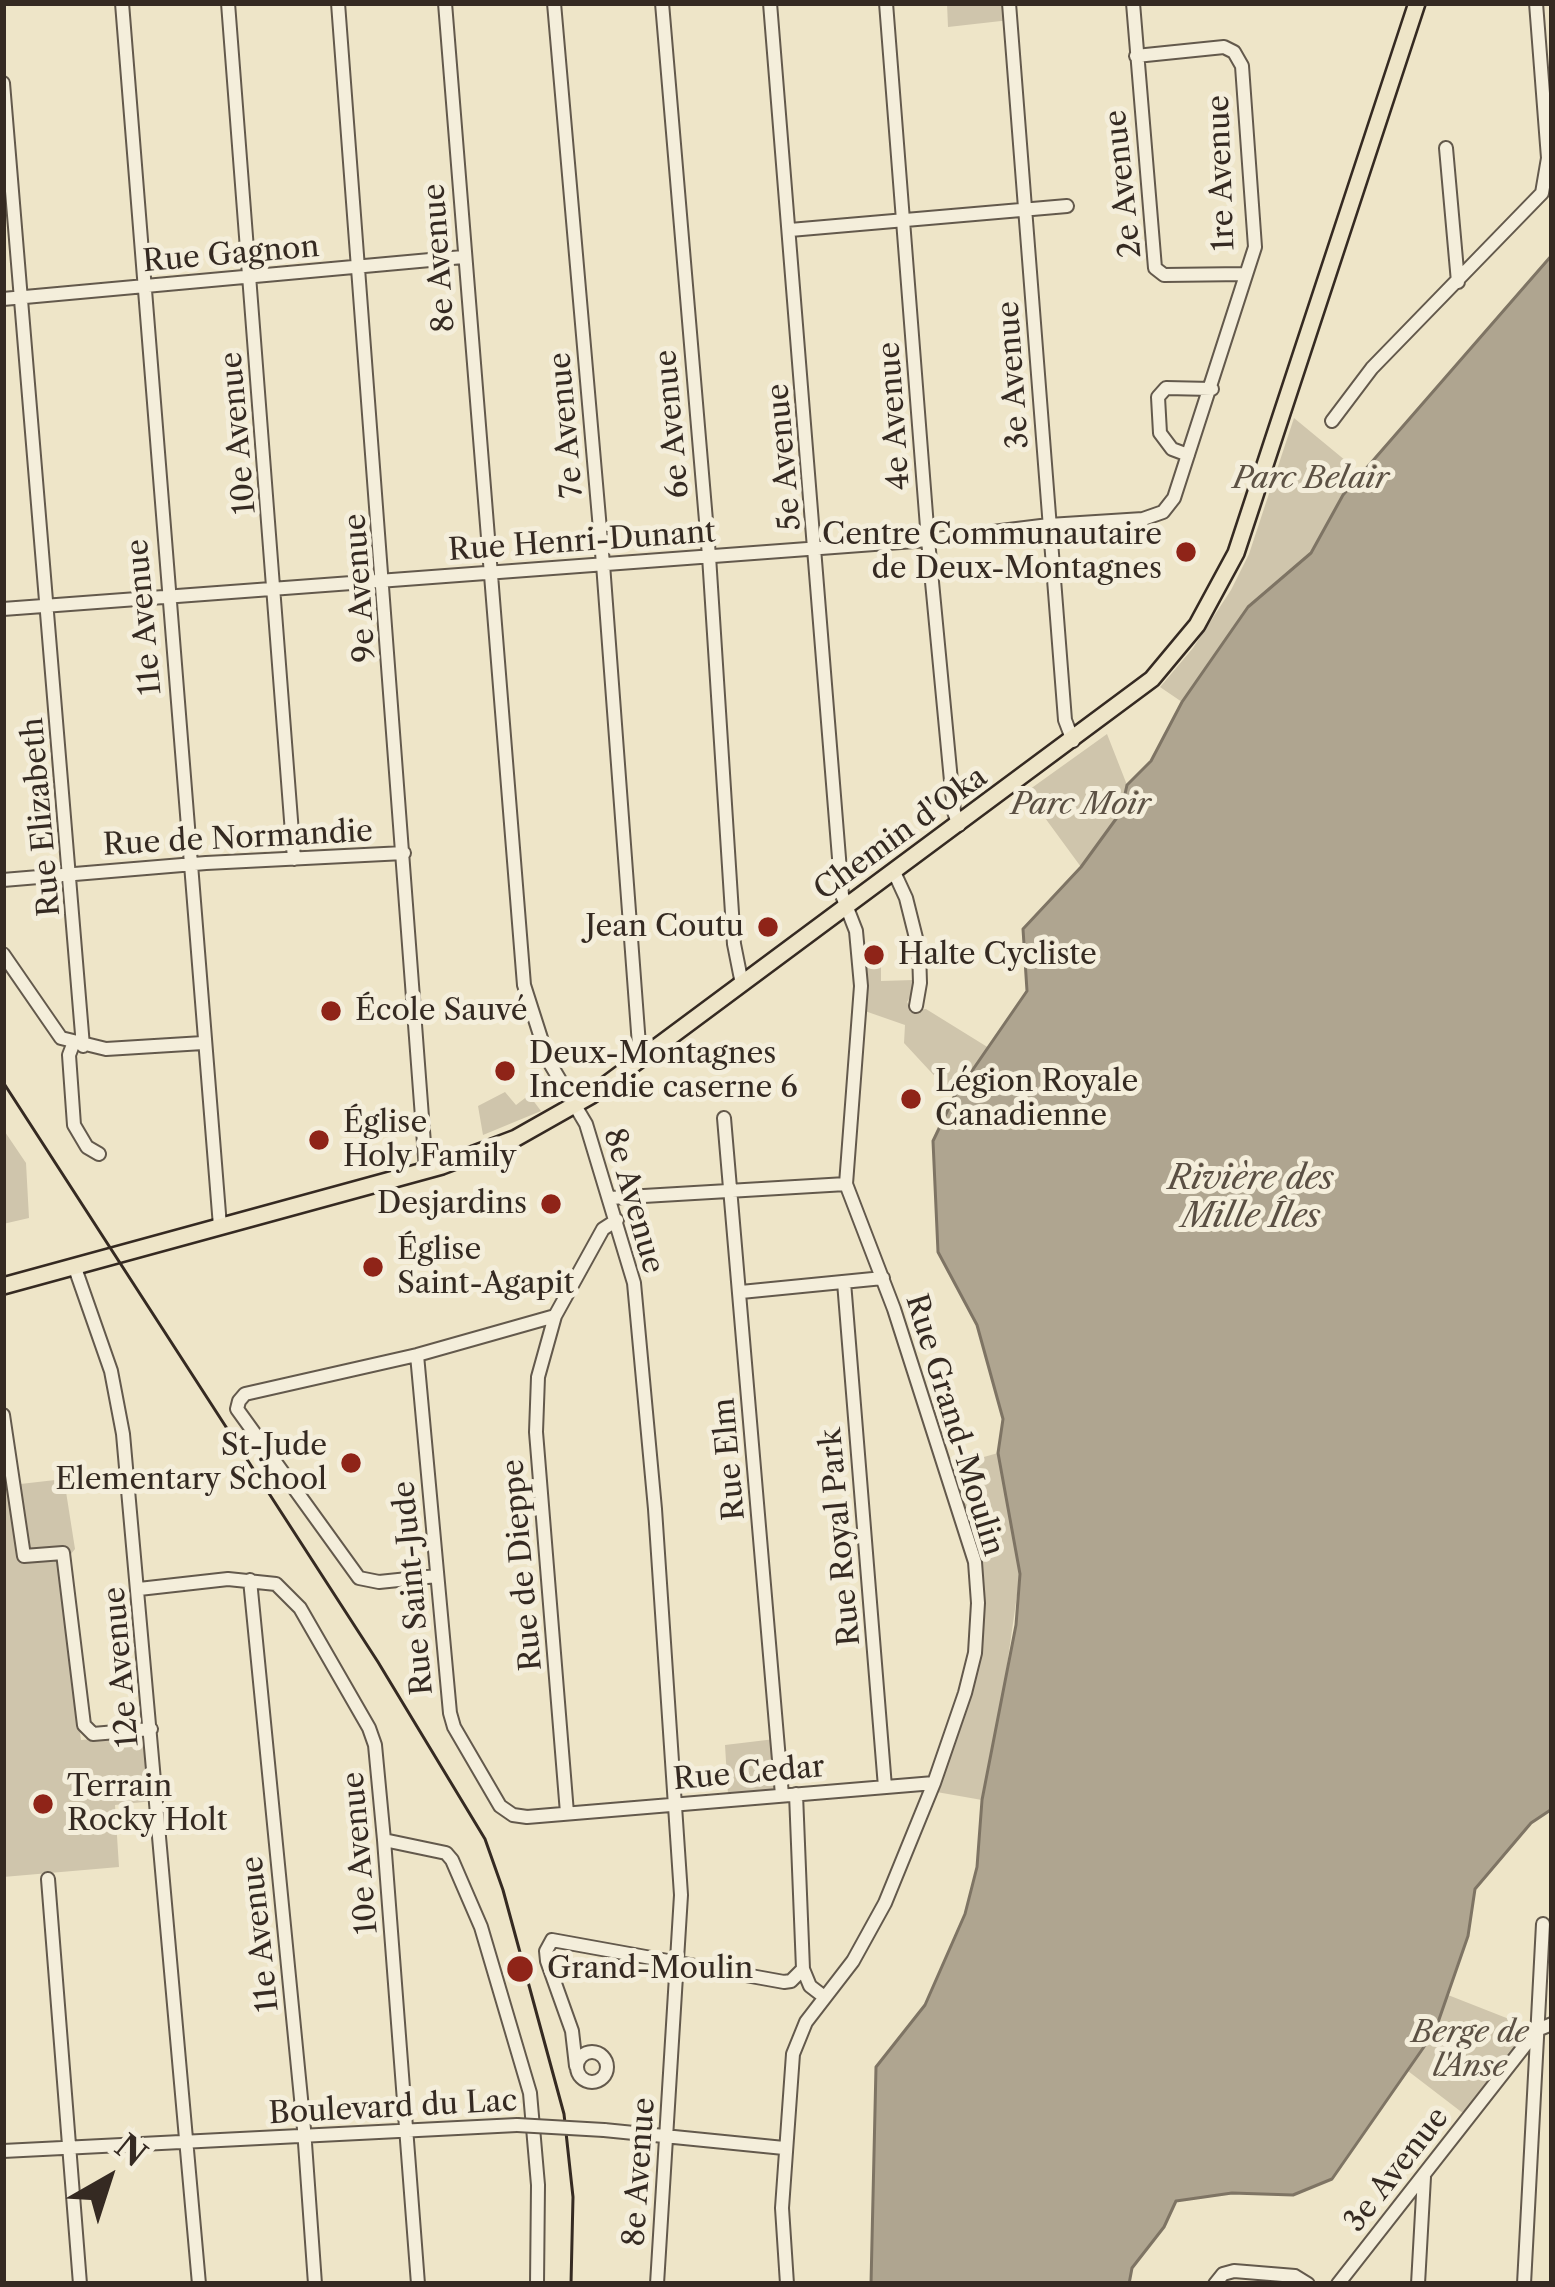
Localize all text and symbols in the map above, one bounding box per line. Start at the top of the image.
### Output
street label: 1re Avenue [1201,94,1243,252]
street label: 2e Avenue [1098,108,1150,260]
street label: 8e Avenue [417,182,463,334]
street label: Rue Gagnon [141,229,321,281]
street label: 3e Avenue [991,300,1037,450]
street label: 4e Avenue [872,341,918,491]
street label: 6e Avenue [649,348,697,500]
street label: 10e Avenue [214,350,264,516]
street label: 7e Avenue [543,351,591,499]
street label: 5e Avenue [761,382,809,532]
park label: Parc Belair [1233,461,1389,497]
street label: 9e Avenue [338,512,384,664]
street label: Rue Henri-Dunant [447,515,717,569]
place label: Centre Communautaire de Deux-Montagnes [822,517,1162,588]
street label: 11e Avenue [120,537,170,697]
marker: Centre Communautaire de Deux-Montagnes [1173,539,1199,565]
street label: Rue Elizabeth [15,716,69,918]
street label: Chemin d'Oka [808,759,994,909]
park label: Parc Moir [1011,787,1151,823]
street label: Rue de Normandie [102,814,374,864]
place label: Jean Coutu [585,909,744,945]
marker: Jean Coutu [755,914,781,940]
place label: Halte Cycliste [898,937,1097,973]
marker: Halte Cycliste [861,942,887,968]
place label: École Sauvé [355,993,528,1029]
marker: École Sauvé [318,998,344,1024]
place label: Deux-Montagnes Incendie caserne 6 [529,1036,798,1106]
marker: Deux-Montagnes Incendie caserne 6 [492,1058,518,1084]
place label: Légion Royale Canadienne [935,1064,1138,1134]
marker: Légion Royale Canadienne [898,1086,924,1112]
place label: Église Holy Family [343,1105,516,1176]
street label: 8e Avenue [595,1124,671,1278]
marker: Église Holy Family [306,1127,332,1153]
water label: Rivière des Mille Îles [1168,1159,1334,1237]
place label: Desjardins [377,1186,527,1222]
marker: Desjardins [538,1191,564,1217]
place label: Église Saint-Agapit [397,1232,574,1302]
marker: Église Saint-Agapit [360,1254,386,1280]
street label: Rue Grand-Moulin [897,1290,1011,1560]
street label: Rue Elm [707,1396,753,1522]
street label: Rue Royal Park [814,1427,868,1647]
place label: St-Jude Elementary School [55,1428,327,1498]
marker: St-Jude Elementary School [338,1450,364,1476]
street label: Rue de Dieppe [496,1458,550,1672]
street label: Rue Saint-Jude [387,1479,441,1697]
street label: 12e Avenue [97,1585,147,1749]
street label: Rue Cedar [672,1749,826,1799]
place label: Terrain Rocky Holt [67,1769,227,1840]
street label: 10e Avenue [336,1770,386,1936]
marker: Terrain Rocky Holt [30,1791,56,1817]
street label: 11e Avenue [235,1854,287,2014]
place label: Grand-Moulin [547,1951,753,1987]
marker: Grand-Moulin [504,1953,536,1985]
park label: Berge de l'Anse [1411,2015,1529,2086]
street label: Boulevard du Lac [268,2084,518,2132]
street label: 8e Avenue [617,2096,663,2248]
street label: 3e Avenue [1337,2101,1457,2239]
north arrow [48,2119,168,2239]
text: N [107,2126,155,2176]

